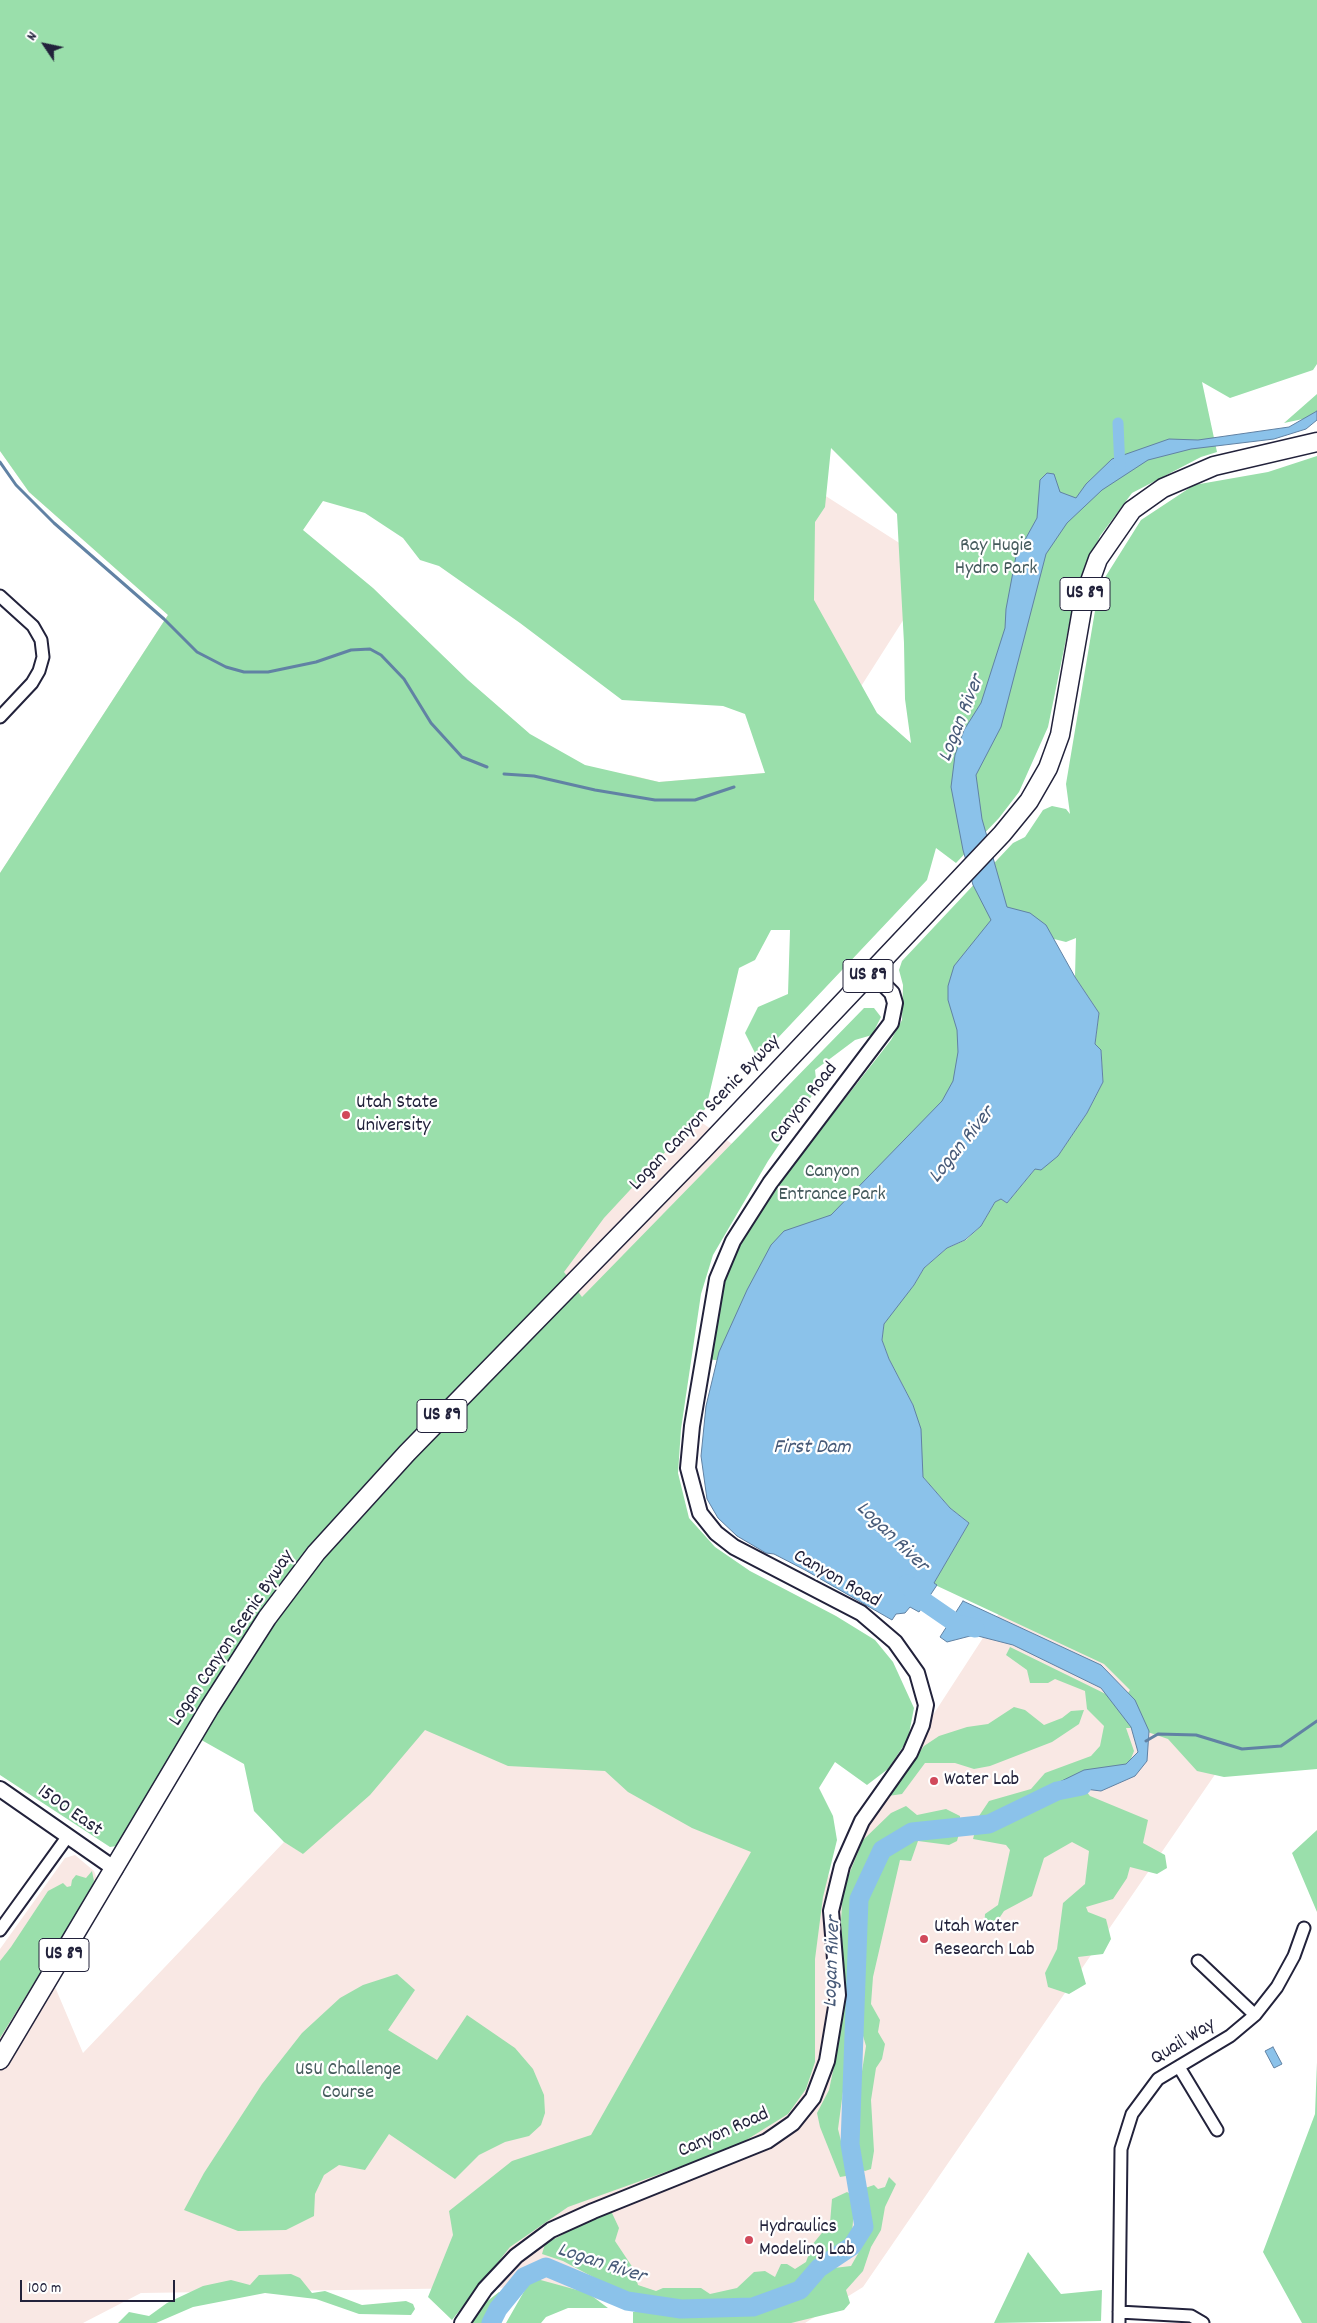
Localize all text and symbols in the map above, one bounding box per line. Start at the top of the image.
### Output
north arrow [20,20,70,70]
text: N [22,28,43,45]
park label: Ray Hugie Hydro Park [955,535,1037,582]
road number: US 89 [1060,578,1110,610]
water label: Logan River [934,672,992,766]
road number: US 89 [843,959,893,992]
street label: Logan Canyon Scenic Byway [625,1031,787,1197]
street label: Canyon Road [766,1059,844,1149]
place label: Utah State University [356,1092,438,1139]
water label: Logan River [924,1103,1002,1189]
marker: Utah State University [340,1109,352,1121]
park label: Canyon Entrance Park [778,1161,886,1208]
road number: US 89 [417,1400,467,1432]
water label: First Dam [773,1436,851,1462]
water label: Logan River [849,1497,933,1579]
street label: Canyon Road [788,1545,884,1615]
street label: Logan Canyon Scenic Byway [165,1546,301,1732]
place label: Water Lab [944,1769,1019,1793]
marker: Water Lab [928,1775,940,1787]
street label: 1500 East [32,1781,106,1843]
water label: Logan River [820,1916,848,2008]
place label: Utah Water Research Lab [934,1916,1035,1963]
marker: Utah Water Research Lab [918,1933,930,1945]
road number: US 89 [39,1938,89,1972]
street label: Quail Way [1147,2014,1221,2072]
park label: USU Challenge Course [295,2059,401,2106]
street label: Canyon Road [675,2103,773,2165]
place label: Hydraulics Modeling Lab [759,2216,855,2263]
marker: Hydraulics Modeling Lab [743,2234,755,2246]
water label: Logan River [554,2239,648,2291]
scale bar [22,2270,178,2302]
text: 100 m [28,2278,61,2300]

